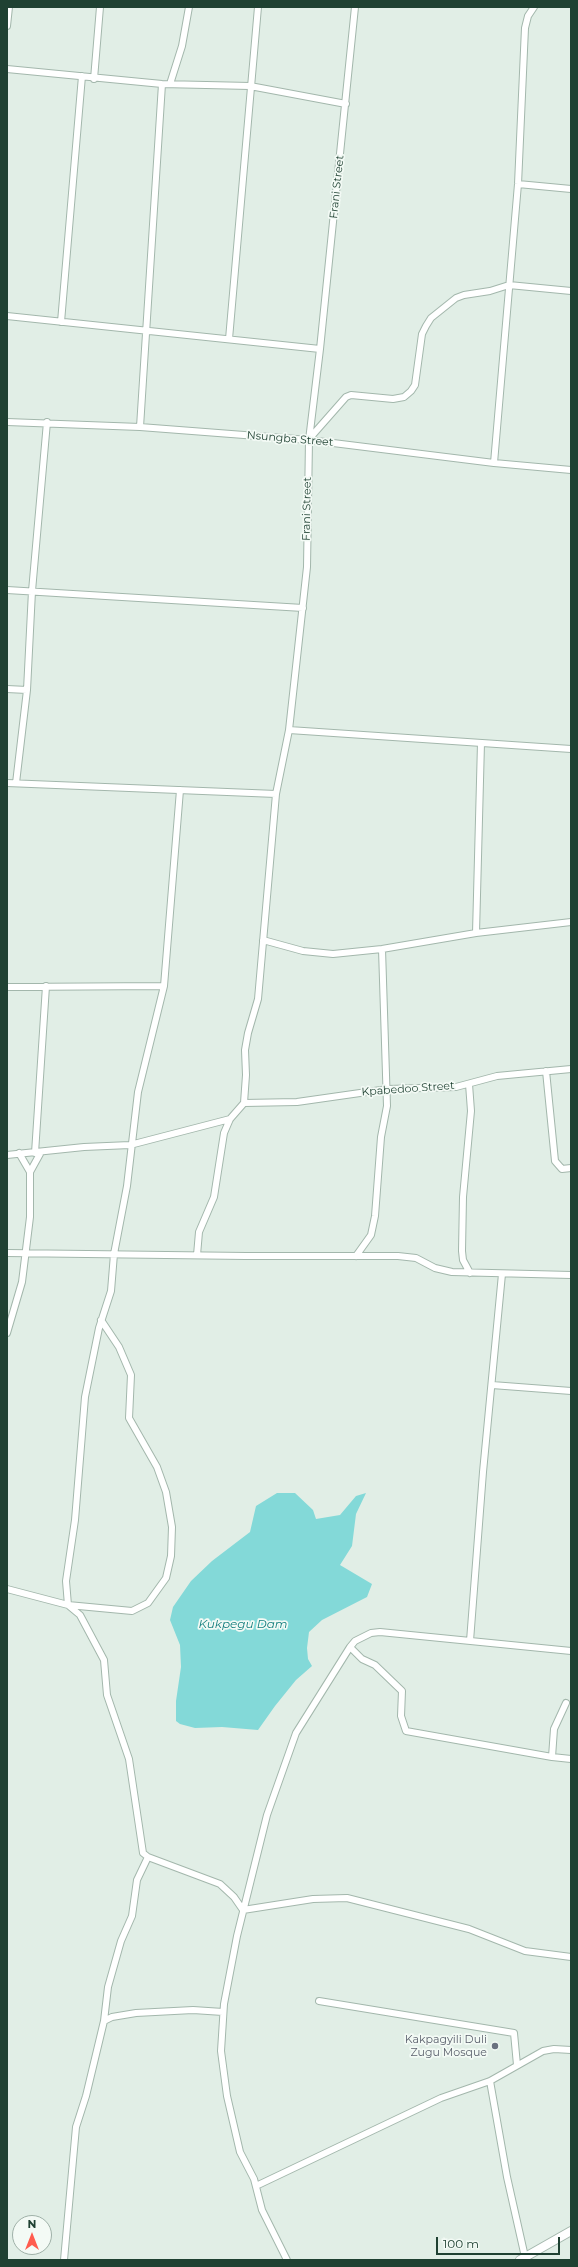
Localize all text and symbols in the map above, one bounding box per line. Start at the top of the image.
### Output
street label: Frani Street [327,155,347,219]
street label: Nsungba Street [246,429,334,449]
street label: Frani Street [300,477,314,541]
street label: Kpabedoo Street [361,1079,455,1099]
water label: Kukpegu Dam [199,1617,287,1631]
place label: Kakpagyili Duli Zugu Mosque [405,2033,487,2059]
marker: Kakpagyili Duli Zugu Mosque [490,2041,500,2051]
north arrow [12,2215,52,2255]
text: N [28,2217,36,2231]
scale bar [438,2229,562,2255]
text: 100 m [443,2236,479,2251]

